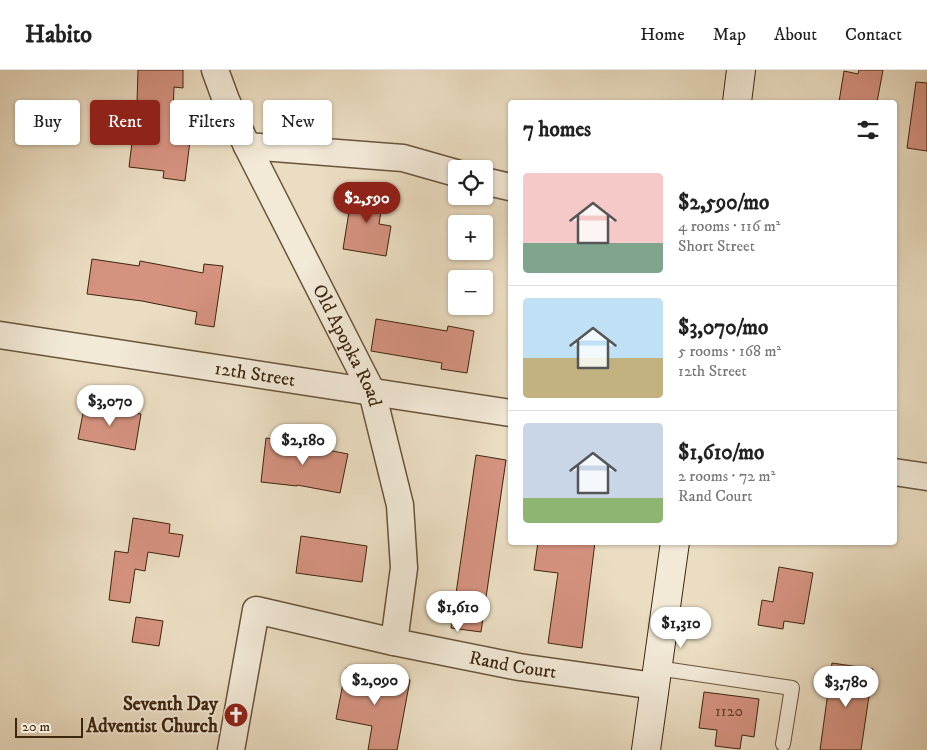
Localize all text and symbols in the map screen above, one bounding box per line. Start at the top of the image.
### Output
text: Habito [25,20,92,50]
text: Home [640,24,685,46]
text: Map [713,24,746,46]
text: About [774,24,817,46]
text: Contact [845,24,902,46]
chip: Buy [15,100,80,145]
chip: Rent [90,100,160,145]
chip: Filters [170,100,253,145]
chip: New [263,100,332,145]
icon: filters [854,116,882,144]
text: 7 homes [523,117,591,143]
map controls [448,160,493,315]
button: locate [448,160,493,205]
pin: $2,590 [326,182,408,224]
text: $2,590 [344,188,390,208]
text: $2,590/mo [678,190,769,216]
icon: home [563,193,623,253]
button: + [448,215,493,260]
text: 4 rooms · 116 m² [678,216,780,236]
text: Short Street [678,236,755,256]
button: − [448,270,493,315]
street label: Old Apopka Road [308,280,387,409]
text: $3,070/mo [678,315,768,341]
icon: home [563,318,623,378]
text: 5 rooms · 168 m² [678,341,781,361]
street label: 12th Street [213,356,297,392]
text: 12th Street [678,361,747,381]
pin: $3,070 [69,384,151,427]
text: $3,070 [88,391,132,411]
pin: $2,180 [262,424,344,466]
text: $2,180 [281,430,325,450]
text: $1,610/mo [678,440,764,466]
icon: home [563,443,623,503]
text: 2 rooms · 72 m² [678,466,775,486]
text: Rand Court [678,486,752,506]
pin: $1,610 [417,590,499,633]
text: $1,610 [437,597,479,617]
pin: $1,310 [640,606,722,649]
text: $1,310 [661,613,701,633]
street label: Rand Court [467,646,558,684]
pin: $2,090 [334,664,416,706]
pin: $3,780 [805,666,887,708]
text: $2,090 [352,670,398,690]
text: $3,780 [824,672,868,692]
place label: Seventh Day Adventist Church [85,693,219,738]
house number: 1120 [715,701,743,721]
church icon: Seventh Day Adventist Church [223,702,249,728]
scale bar [15,715,82,738]
text: 20 m [22,718,50,736]

